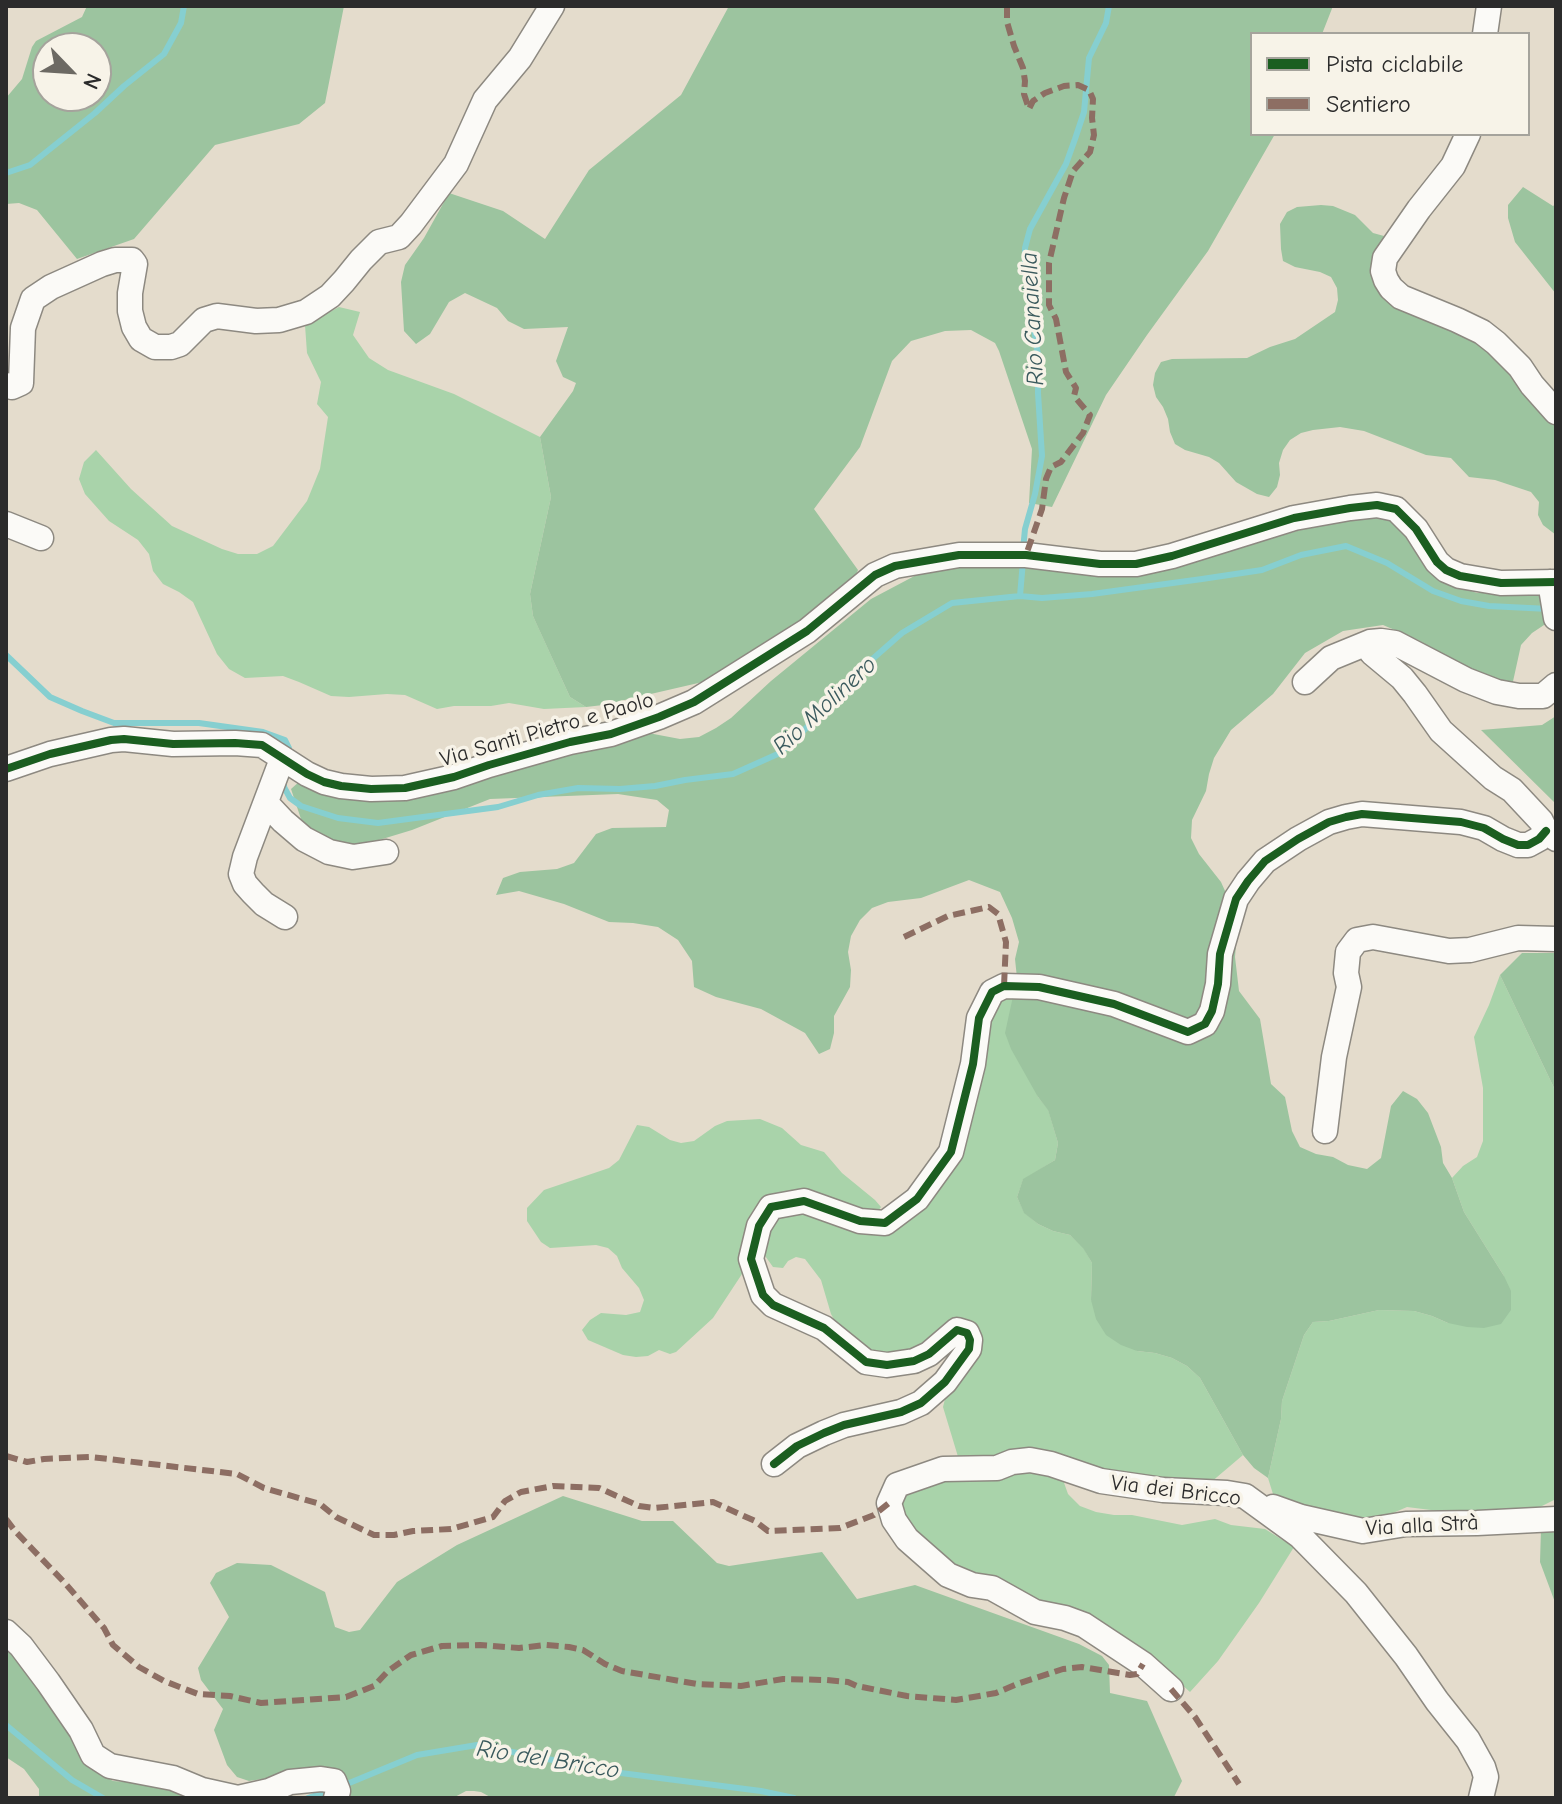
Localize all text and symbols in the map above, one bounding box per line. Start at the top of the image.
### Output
north arrow [32,32,112,112]
legend [1250,32,1530,136]
text: Pista ciclabile [1326,50,1463,78]
text: N [77,69,107,93]
text: Sentiero [1326,90,1411,118]
water label: Rio Canaiella [1015,252,1051,386]
water label: Rio Molinero [767,651,883,761]
street label: Via Santi Pietro e Paolo [437,687,657,773]
street label: Via dei Bricco [1110,1470,1242,1512]
street label: Via alla Strà [1365,1510,1479,1542]
water label: Rio del Bricco [475,1734,621,1786]

